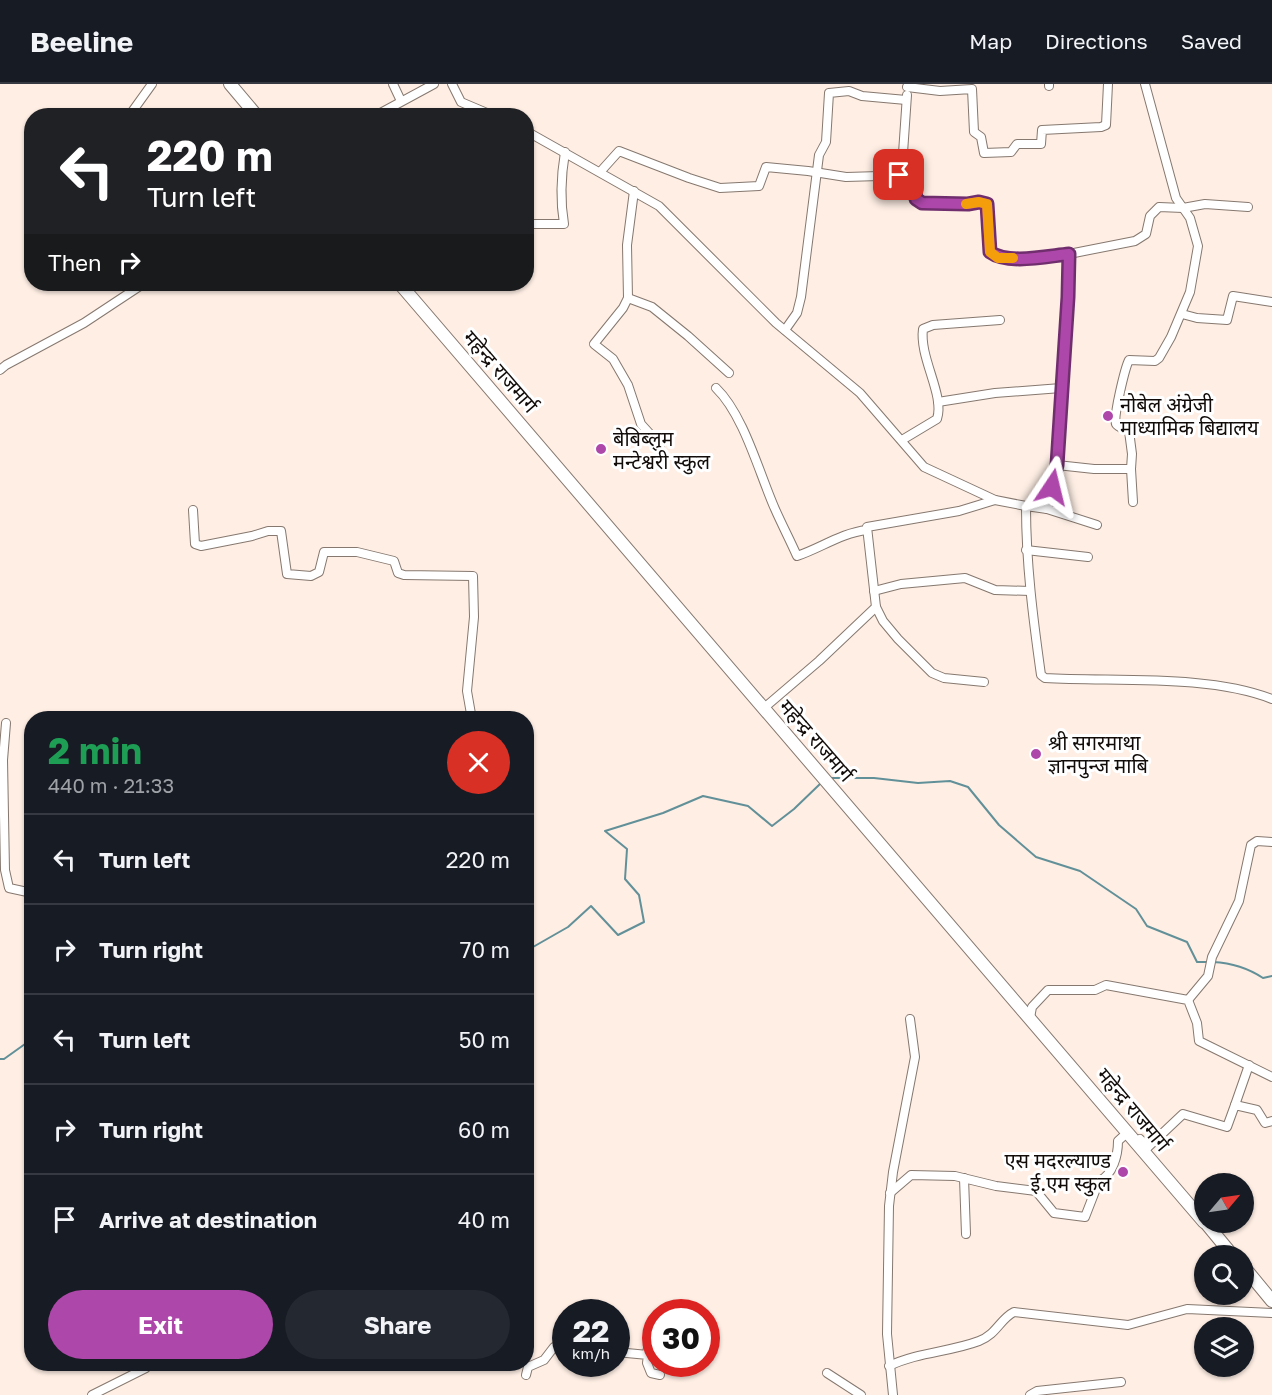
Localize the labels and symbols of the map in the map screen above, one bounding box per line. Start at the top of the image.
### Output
pin [873,149,924,200]
street label: महेन्द्र राजमार्ग [459,325,544,418]
place label: नोबेल अंग्रेजी माध्यामिक बिद्यालय [1120,392,1259,439]
marker: नोबेल अंग्रेजी माध्यामिक बिद्यालय [1101,409,1115,423]
place label: बेबिब्लुम मन्टेश्वरी स्कुल [613,426,711,475]
marker: बेबिब्लुम मन्टेश्वरी स्कुल [594,442,608,456]
position arrow [1020,455,1084,519]
street label: महेन्द्र राजमार्ग [775,694,860,787]
place label: श्री सगरमाथा ज्ञानपुन्ज माबि [1048,730,1149,779]
marker: श्री सगरमाथा ज्ञानपुन्ज माबि [1029,747,1043,761]
street label: महेन्द्र राजमार्ग [1092,1063,1176,1156]
place label: एस मदरल्याण्ड ई.एम स्कुल [1005,1148,1111,1197]
marker: एस मदरल्याण्ड ई.एम स्कुल [1116,1165,1130,1179]
north arrow [1194,1173,1254,1233]
speed limit sign: 30 [642,1299,720,1377]

